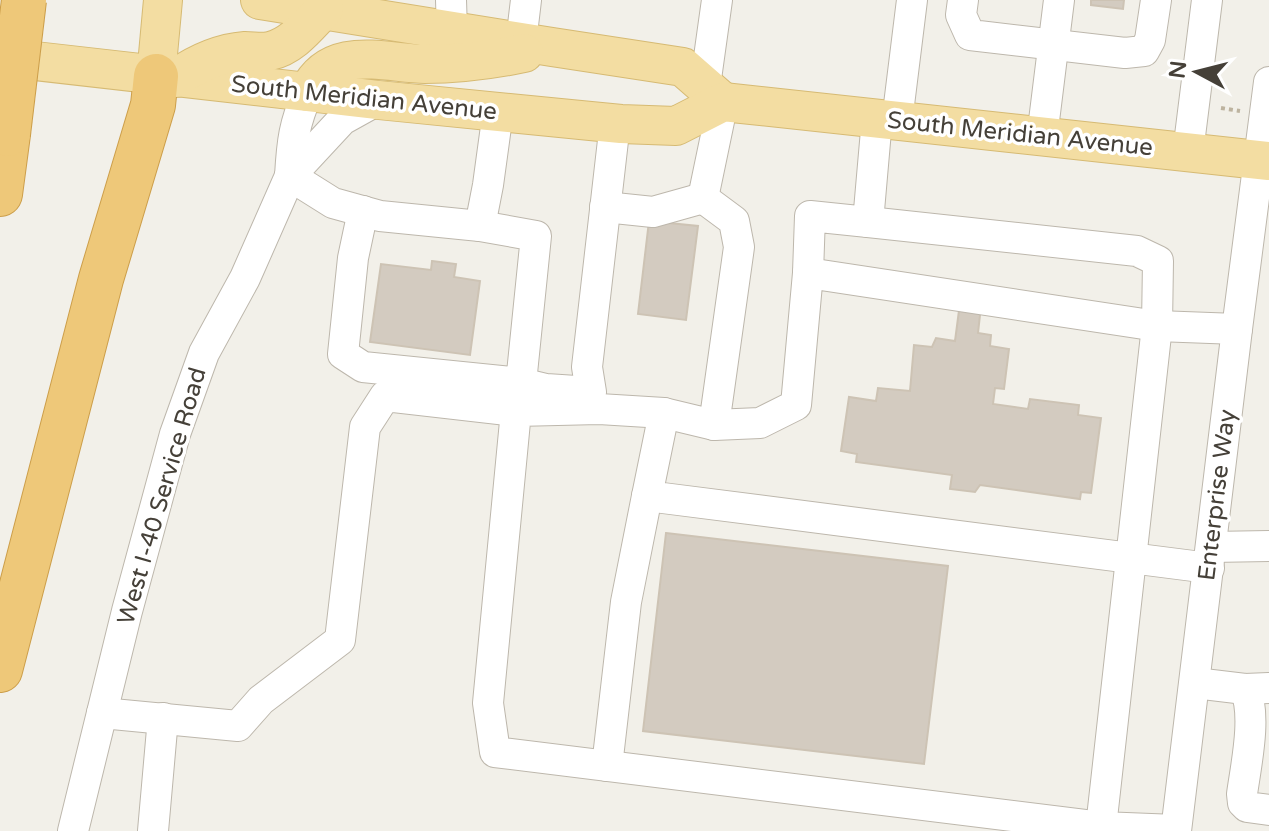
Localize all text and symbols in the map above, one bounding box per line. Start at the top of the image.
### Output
north arrow [1157,32,1237,112]
text: N [1164,59,1192,80]
street label: South Meridian Avenue [230,70,498,126]
street label: South Meridian Avenue [886,106,1154,162]
street label: West I-40 Service Road [111,364,213,628]
street label: Enterprise Way [1192,408,1242,582]

